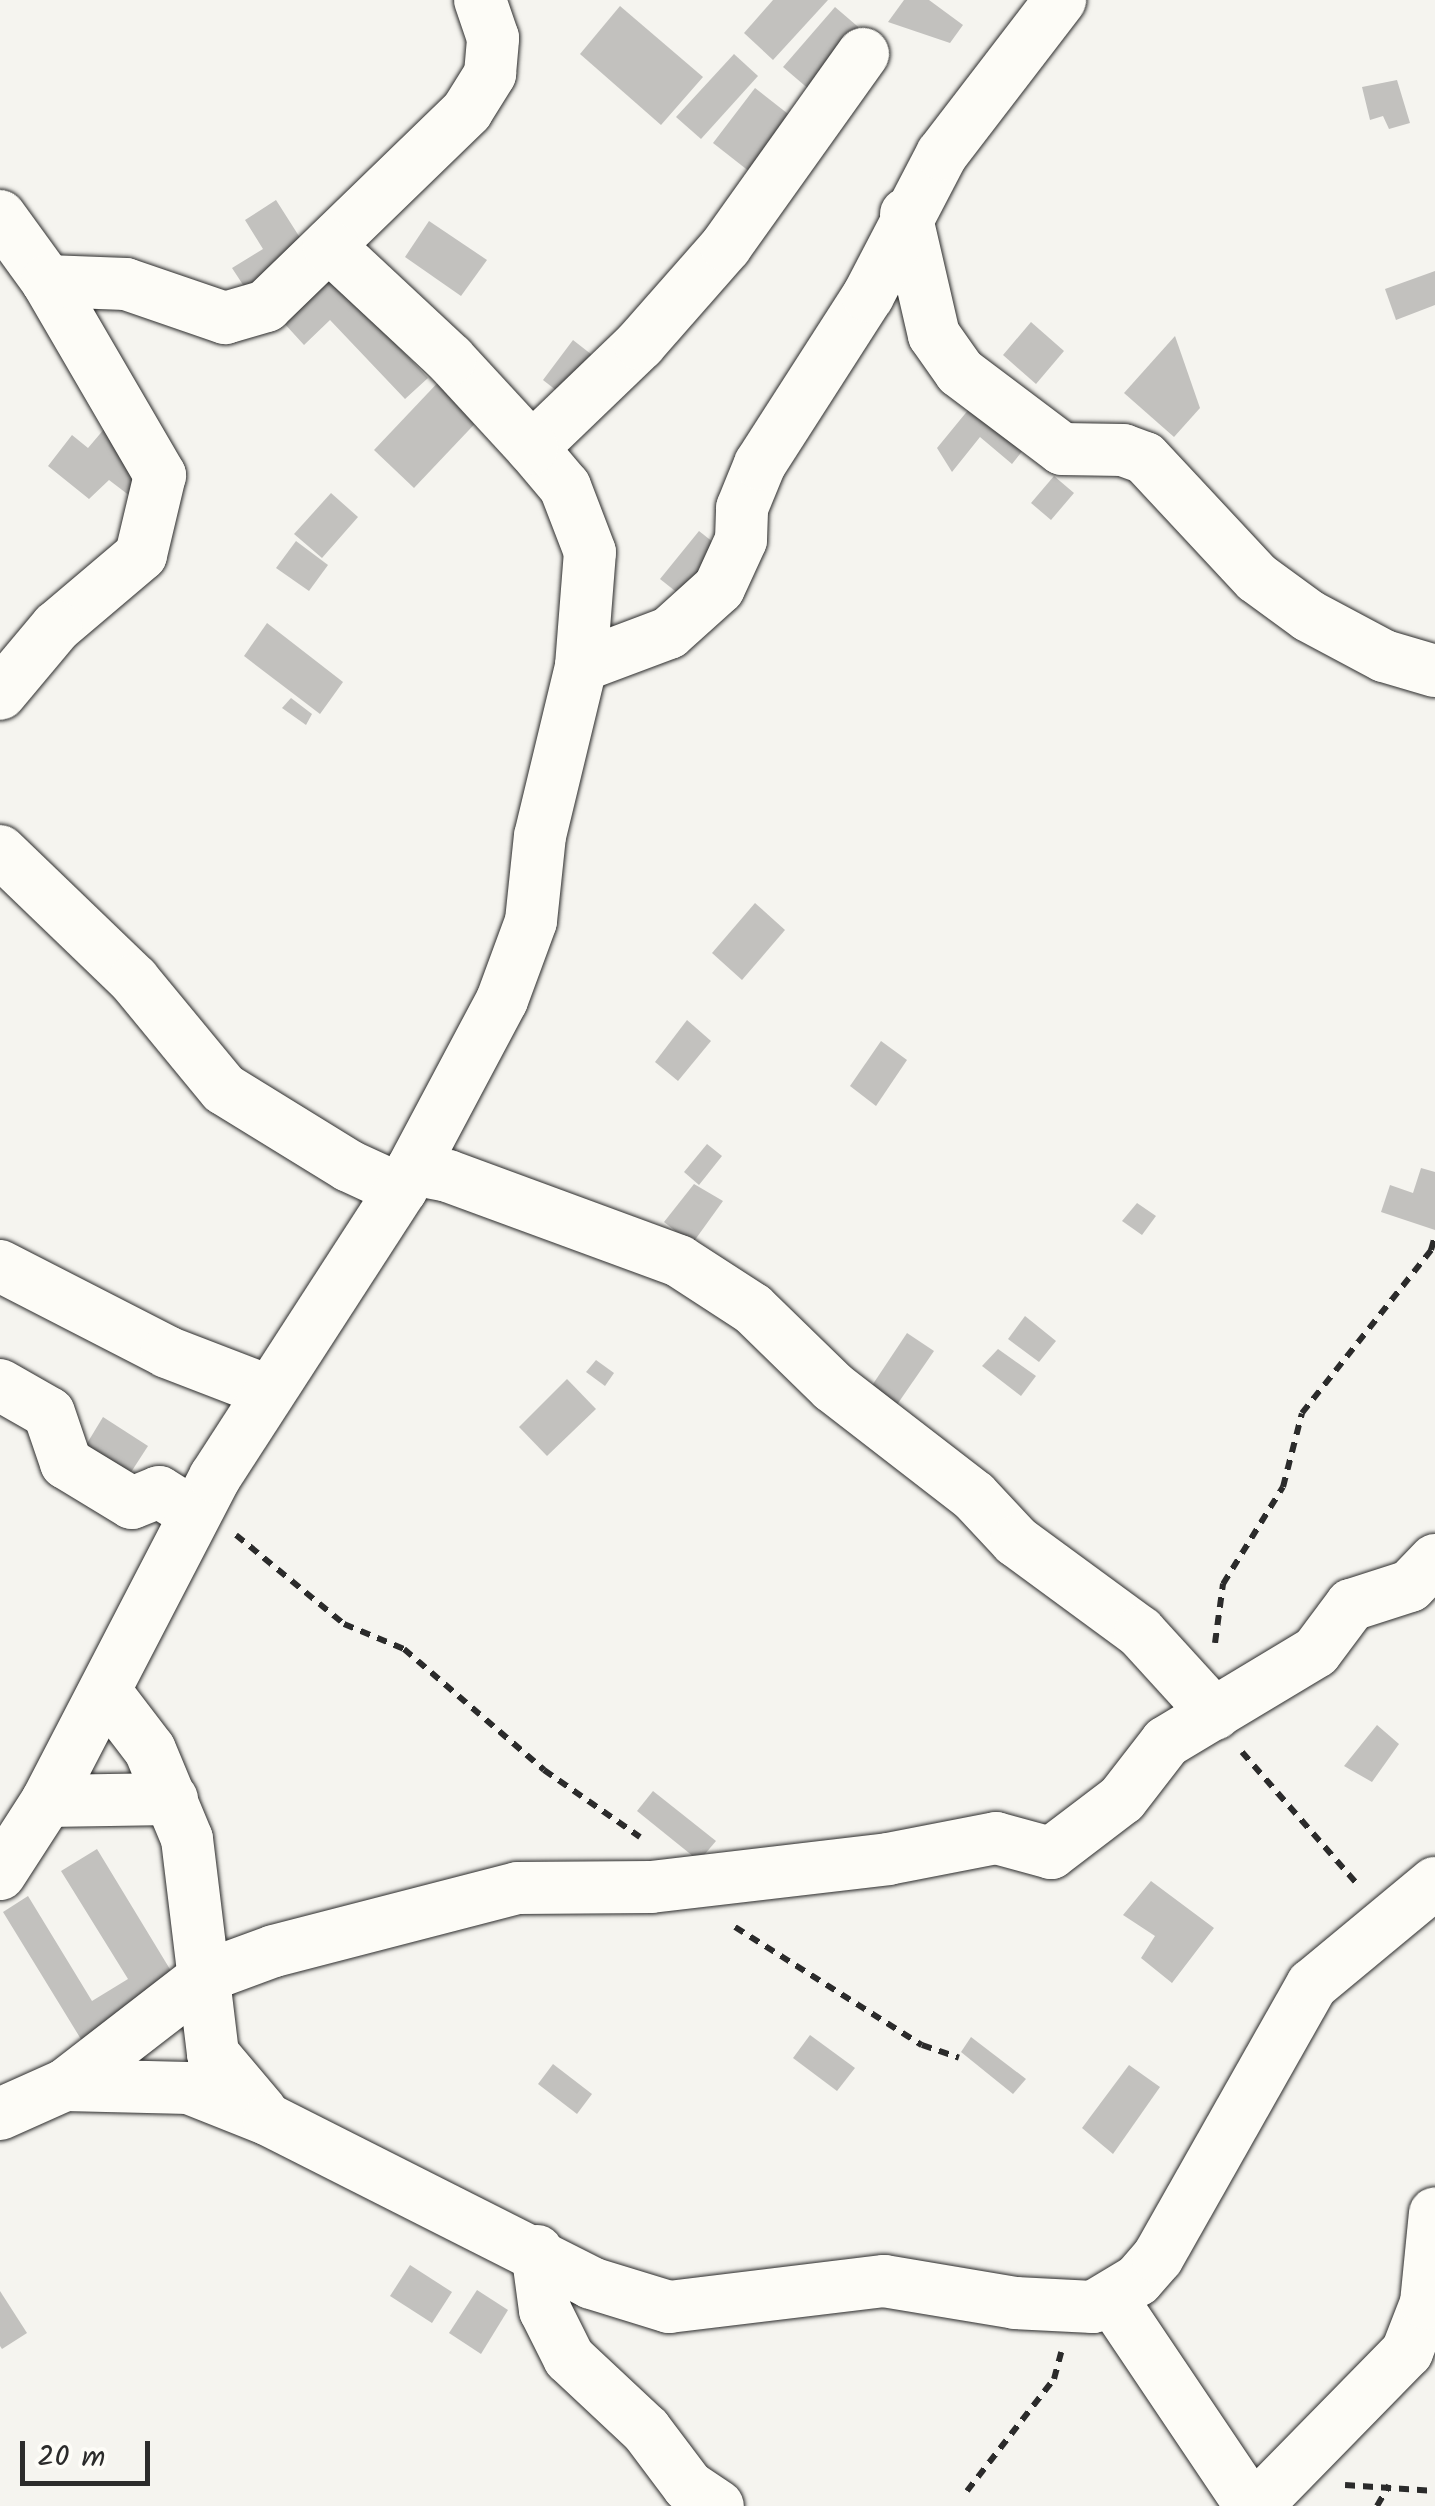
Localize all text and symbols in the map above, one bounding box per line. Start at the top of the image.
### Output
scale bar [25,2421,155,2483]
text: 20 m [37,2434,105,2482]

